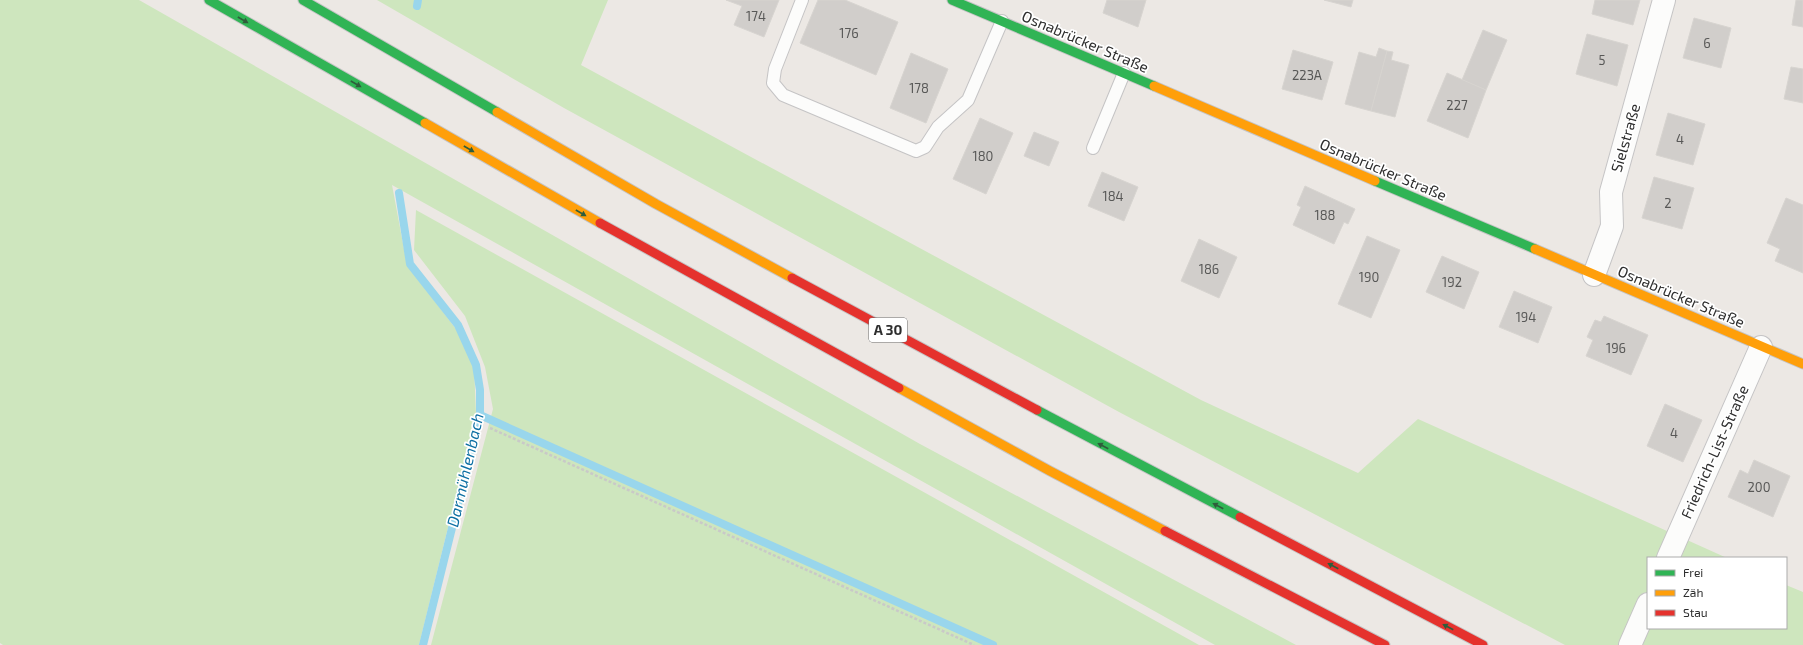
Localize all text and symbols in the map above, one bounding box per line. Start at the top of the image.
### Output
street label: Osnabrücker Straße [1019,6,1152,76]
house number: 174 [746,8,766,24]
one-way arrow [237,16,249,23]
house number: 176 [839,25,859,41]
house number: 6 [1703,35,1711,51]
house number: 5 [1599,52,1606,68]
house number: 223A [1292,67,1322,83]
house number: 178 [909,80,929,96]
one-way arrow [350,81,362,88]
house number: 227 [1446,97,1468,113]
street label: Sielstraße [1607,101,1643,174]
house number: 4 [1676,131,1684,147]
street label: Osnabrücker Straße [1317,134,1450,204]
one-way arrow [463,145,474,152]
house number: 180 [973,148,993,164]
house number: 184 [1102,188,1124,204]
house number: 2 [1664,195,1672,211]
house number: 188 [1315,207,1335,223]
one-way arrow [575,210,587,217]
house number: 186 [1199,261,1219,277]
street label: Osnabrücker Straße [1615,261,1748,331]
house number: 190 [1359,269,1379,285]
house number: 192 [1442,274,1462,290]
house number: 194 [1516,309,1536,325]
road number: A 30 [869,318,907,342]
house number: 196 [1606,340,1626,356]
street label: Friedrich-List-Straße [1676,382,1752,521]
water label: Darmühlenbach [442,411,487,529]
house number: 4 [1670,425,1678,441]
one-way arrow [1097,442,1109,449]
house number: 200 [1748,479,1770,495]
one-way arrow [1212,503,1224,509]
legend [1647,557,1787,629]
one-way arrow [1327,563,1339,570]
text: Frei [1683,565,1703,579]
text: Zäh [1683,585,1703,599]
text: Stau [1683,605,1708,619]
one-way arrow [1442,624,1454,630]

